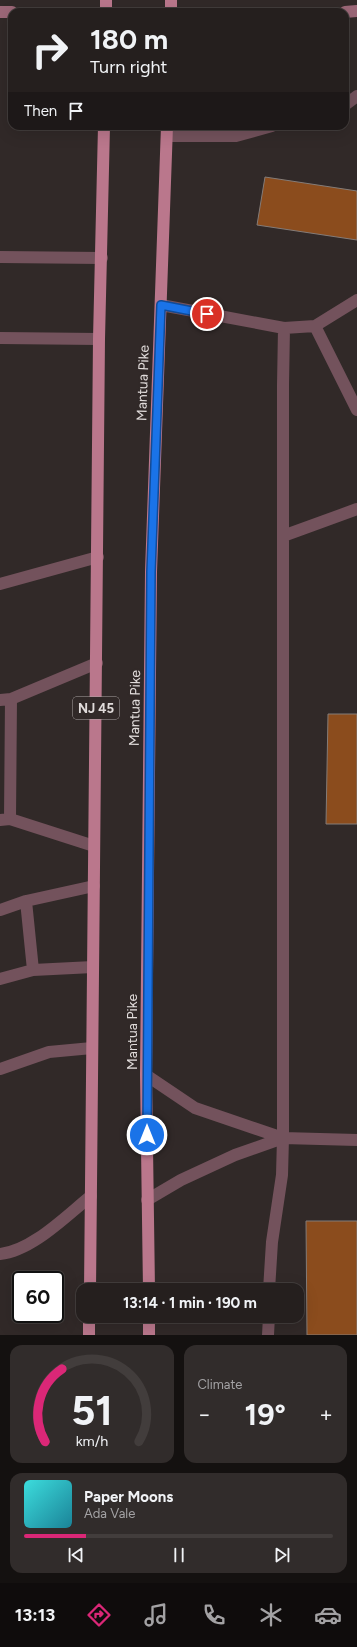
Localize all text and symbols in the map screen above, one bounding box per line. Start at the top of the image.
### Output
text: 180 m [90,22,168,56]
icon: right [24,24,76,76]
text: Turn right [90,56,167,78]
icon: arrive [65,100,87,122]
text: Then [24,102,57,120]
pin [190,297,224,331]
icon: arrive [196,303,218,325]
street label: Mantua Pike [133,344,153,421]
street label: Mantua Pike [126,669,144,746]
road number: NJ 45 [73,697,119,719]
street label: Mantua Pike [124,994,141,1070]
position arrow [126,1114,168,1156]
speed limit sign: 60 [12,1271,64,1323]
text: 13:14 · 1 min · 190 m [123,1294,257,1312]
text: Climate [198,1377,242,1392]
text: 51 [71,1385,113,1435]
text: 19° [245,1396,286,1433]
text: − [198,1401,211,1428]
text: + [319,1401,333,1428]
text: km/h [75,1432,108,1450]
text: Paper Moons [84,1488,173,1506]
text: Ada Vale [84,1506,135,1521]
icon: previous [65,1544,87,1566]
icon: pause [168,1544,190,1566]
icon: next [271,1544,293,1566]
icon: directions [85,1601,113,1629]
icon: music [142,1601,170,1629]
icon: phone [200,1601,228,1629]
icon: climate [257,1601,285,1629]
icon: car [314,1601,342,1629]
text: 13:13 [15,1604,55,1626]

